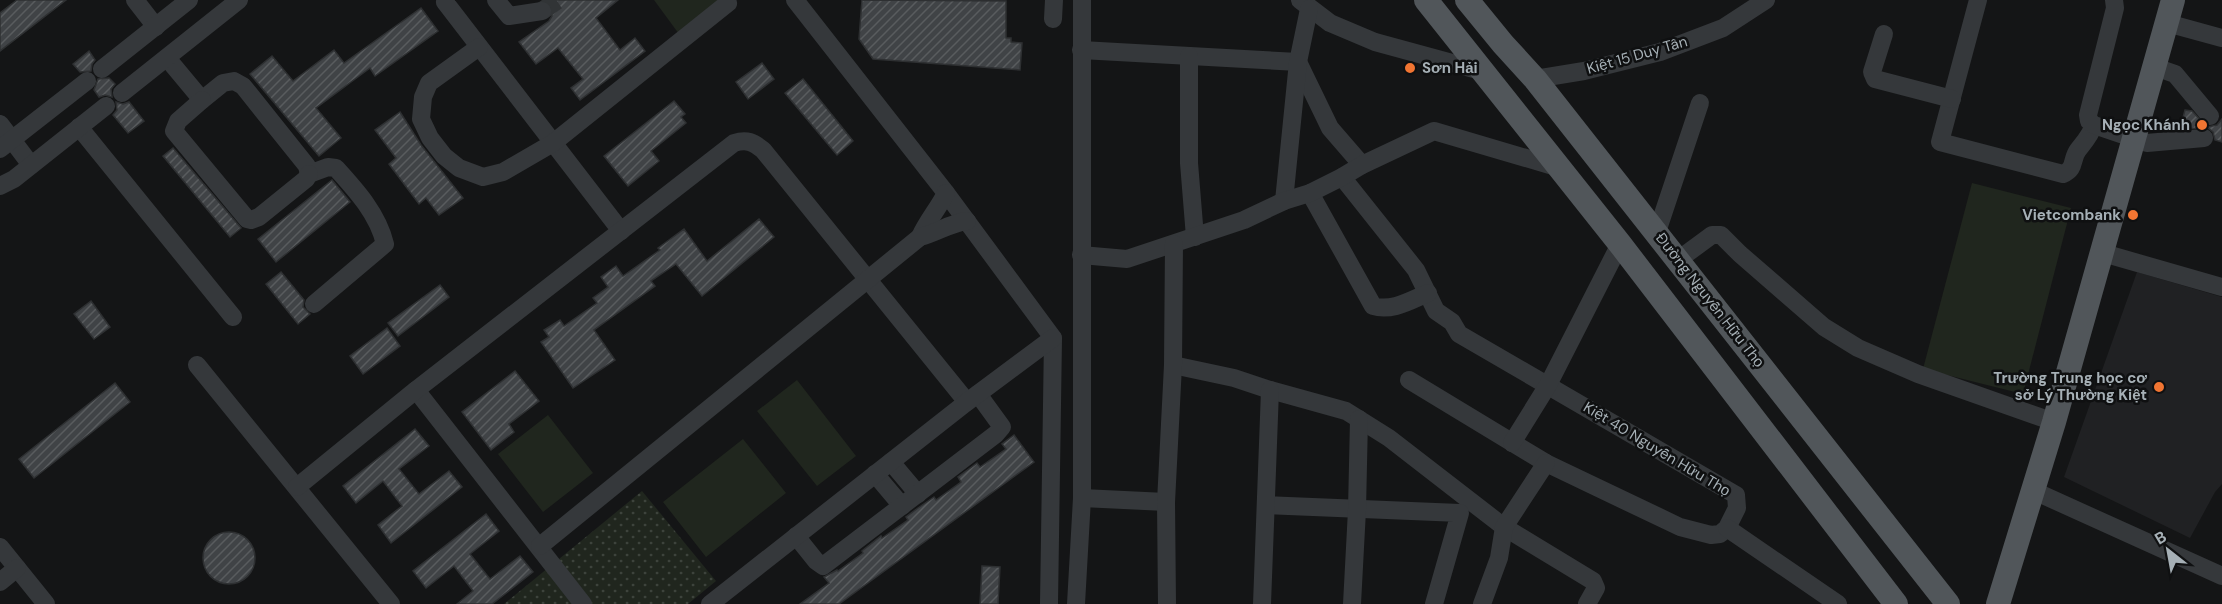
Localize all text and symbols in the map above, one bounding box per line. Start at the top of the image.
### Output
street label: Kiệt 15 Duy Tân [1584,31,1690,79]
place label: Sơn Hải [1422,58,1478,78]
marker: Sơn Hải [1403,61,1417,75]
place label: Ngọc Khánh [2102,115,2190,135]
marker: Ngọc Khánh [2195,118,2209,132]
place label: Vietcombank [2022,205,2121,225]
marker: Vietcombank [2126,208,2140,222]
street label: Đường Nguyễn Hữu Thọ [1651,229,1769,371]
place label: Trường Trung học cơ sở Lý Thường Kiệt [1993,368,2147,405]
marker: Trường Trung học cơ sở Lý Thường Kiệt [2152,380,2166,394]
street label: Kiệt 40 Nguyễn Hữu Thọ [1580,397,1734,501]
north arrow [2138,520,2198,580]
text: B [2151,526,2170,549]

